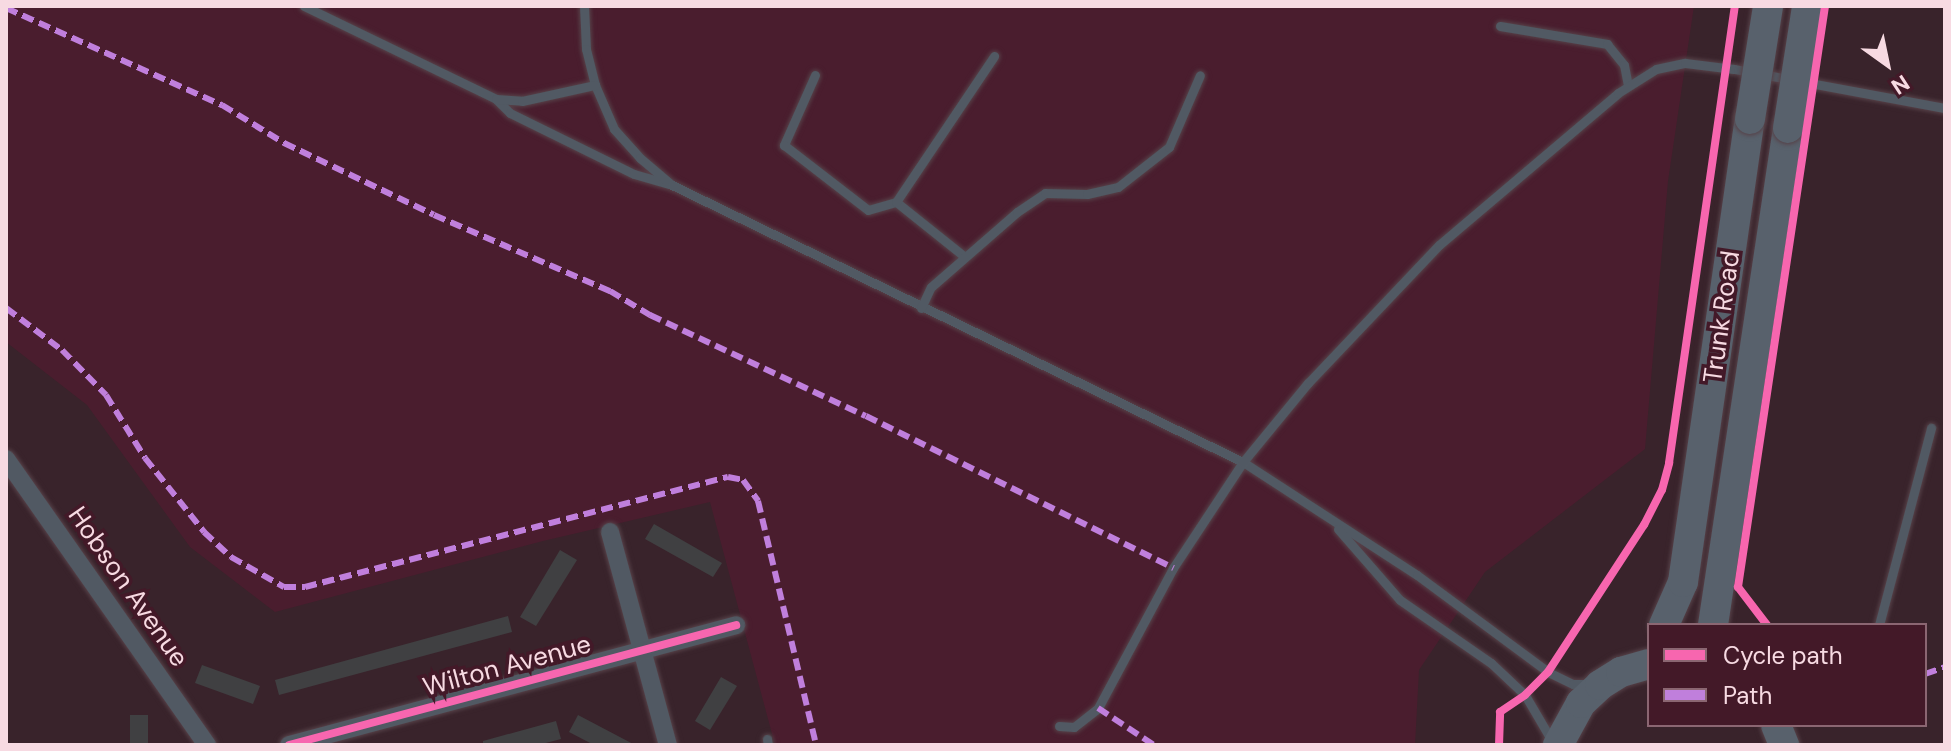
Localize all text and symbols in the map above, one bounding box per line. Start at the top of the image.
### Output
north arrow [1847,24,1927,104]
text: N [1886,68,1915,101]
street label: Trunk Road [1697,249,1747,385]
street label: Hobson Avenue [61,501,195,673]
legend [1647,623,1927,727]
street label: Wilton Avenue [420,629,594,703]
text: Cycle path [1723,640,1842,671]
text: Path [1723,680,1772,711]

